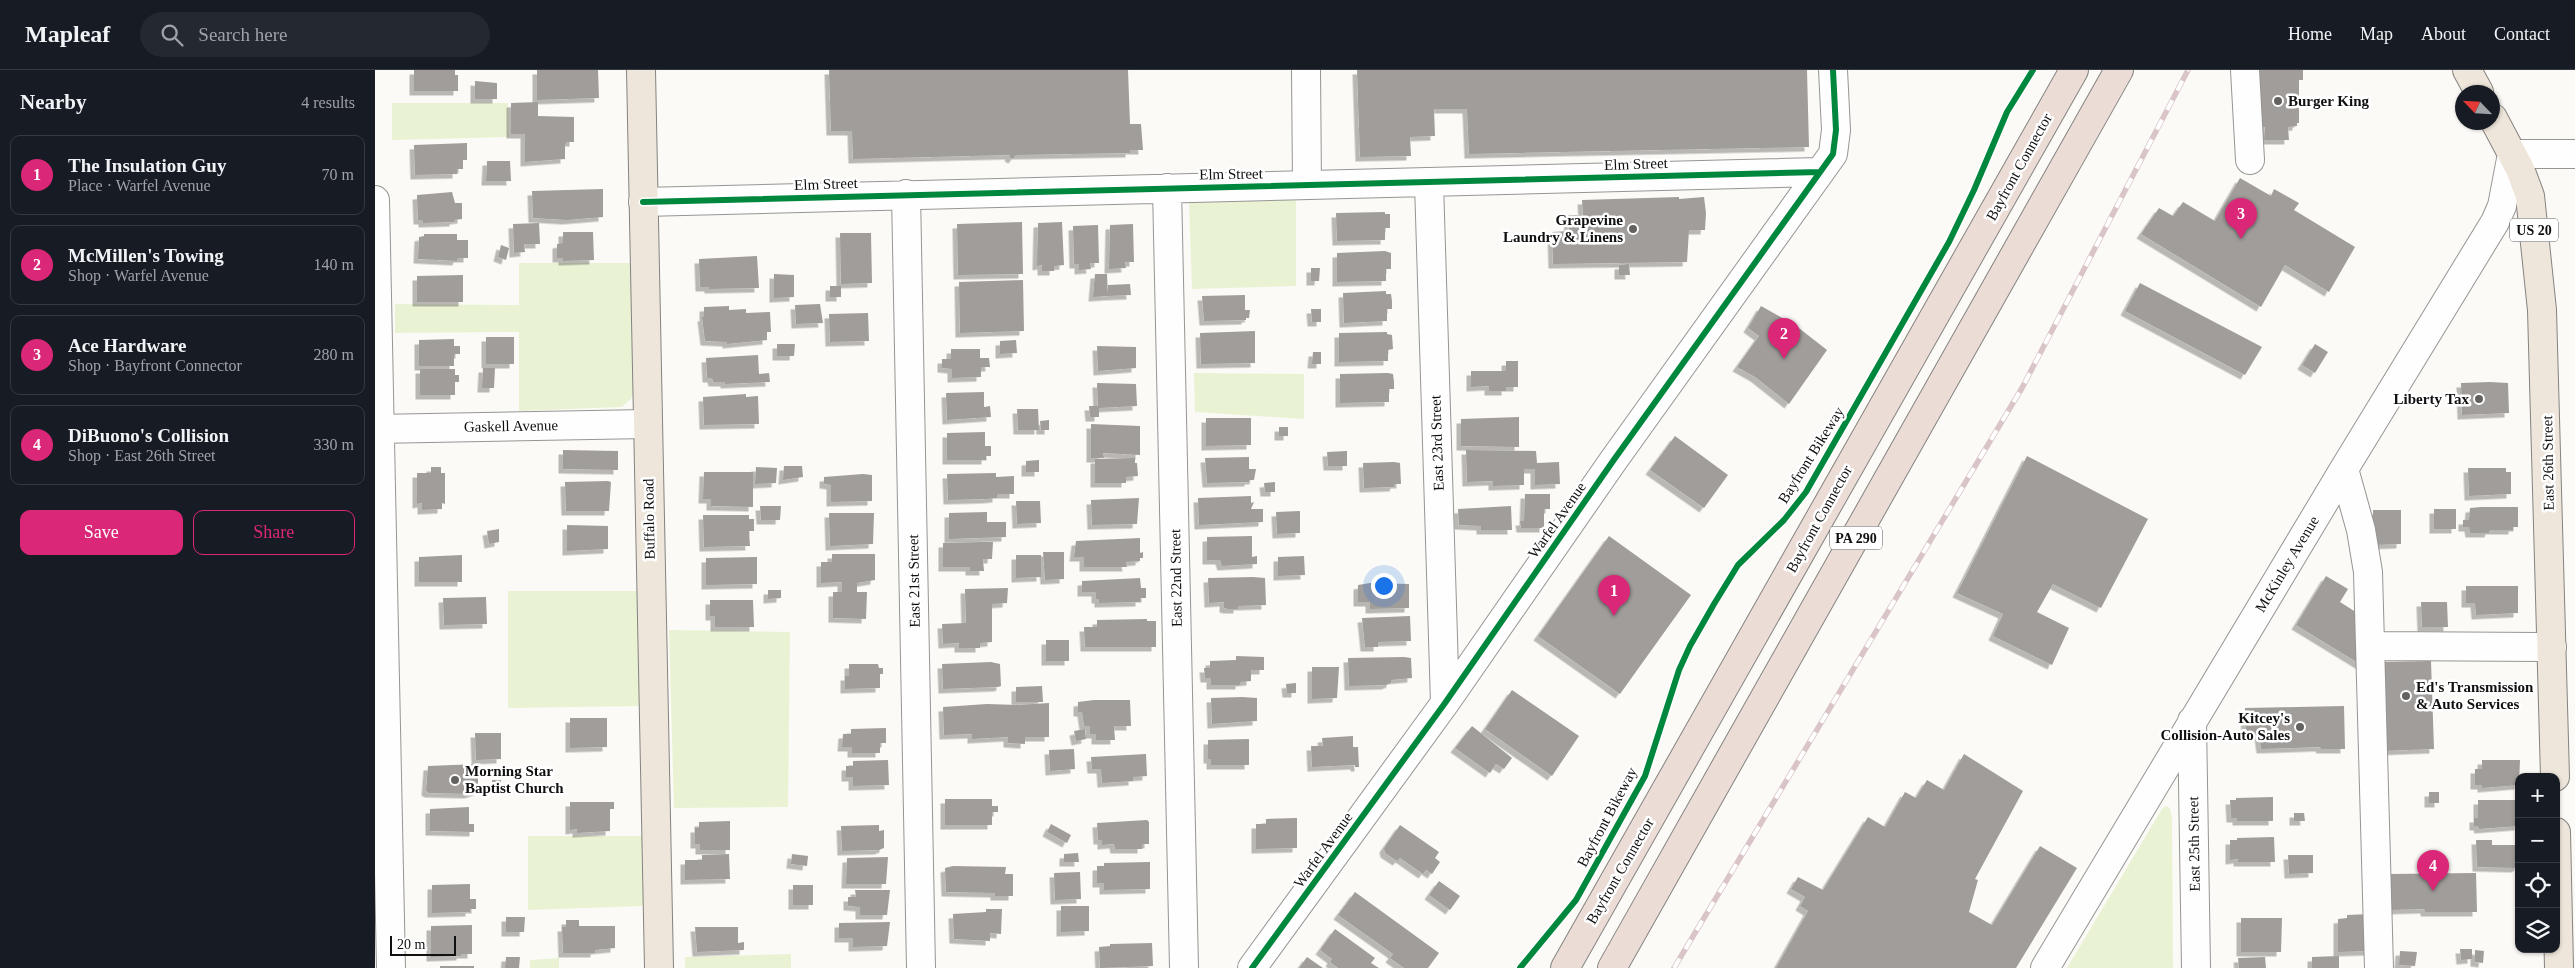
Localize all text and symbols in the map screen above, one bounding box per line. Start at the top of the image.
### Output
search box [140,12,490,57]
text: Mapleaf [25,21,110,47]
icon: search [158,21,186,49]
text: Search here [198,24,287,45]
text: Home [2288,24,2332,44]
text: Map [2360,24,2393,44]
text: About [2421,24,2466,44]
text: Contact [2494,24,2550,44]
north arrow [2455,85,2500,130]
text: Nearby [20,90,87,114]
place label: Burger King [2288,93,2369,109]
text: 4 results [301,94,355,111]
marker: Burger King [2272,95,2284,107]
street label: Bayfront Connector [1983,111,2055,223]
text: The Insulation Guy [68,155,226,176]
street label: Elm Street [1604,155,1669,173]
street label: Elm Street [1199,165,1264,183]
text: 1 [33,166,41,183]
text: 70 m [322,166,354,183]
street label: Elm Street [794,175,859,193]
text: Place · Warfel Avenue [68,177,211,194]
pin: 3 [2225,198,2257,239]
place label: Grapevine Laundry & Linens [1503,212,1623,245]
road number: US 20 [2510,218,2558,242]
marker: Grapevine Laundry & Linens [1627,223,1639,235]
text: McMillen's Towing [68,245,224,266]
text: 2 [33,256,41,273]
text: 140 m [314,256,354,273]
text: Shop · Warfel Avenue [68,267,209,284]
pin: 2 [1768,318,1800,359]
text: Ace Hardware [68,335,186,356]
text: 3 [33,346,41,363]
text: 280 m [314,346,354,363]
text: Shop · Bayfront Connector [68,357,242,374]
place label: Liberty Tax [2394,391,2469,407]
marker: Liberty Tax [2473,393,2485,405]
street label: East 23rd Street [1427,394,1447,491]
street label: Bayfront Bikeway [1775,404,1847,506]
street label: East 26th Street [2539,415,2557,511]
street label: Gaskell Avenue [464,417,559,435]
text: DiBuono's Collision [68,425,229,446]
text: 4 [33,436,41,453]
text: 330 m [314,436,354,453]
text: Shop · East 26th Street [68,447,216,464]
street label: Bayfront Connector [1783,463,1855,575]
street label: Buffalo Road [640,478,658,560]
street label: Warfel Avenue [1525,479,1589,561]
button: Save [20,510,183,555]
button: Share [193,510,355,555]
street label: McKinley Avenue [2252,513,2322,615]
road number: PA 290 [1830,526,1882,549]
street label: East 22nd Street [1167,528,1185,627]
street label: East 21st Street [905,533,923,628]
your location [1371,573,1397,599]
pin: 1 [1598,575,1630,616]
place label: Ed's Transmission & Auto Services [2416,679,2534,712]
marker: Ed's Transmission & Auto Services [2400,690,2412,702]
place label: Kitcey's Collision-Auto Sales [2160,710,2290,743]
marker: Kitcey's Collision-Auto Sales [2294,721,2306,733]
place label: Morning Star Baptist Church [465,763,564,796]
street label: Bayfront Bikeway [1574,764,1640,869]
map controls [2515,773,2560,953]
button: + [2515,773,2560,818]
marker: Morning Star Baptist Church [449,774,461,786]
street label: East 25th Street [2185,796,2203,892]
street label: Warfel Avenue [1290,809,1356,891]
street label: Bayfront Connector [1583,815,1657,927]
button: − [2515,818,2560,863]
pin: 4 [2417,850,2449,891]
button: locate [2515,863,2560,908]
button: layers [2515,908,2560,953]
scale bar [390,933,456,956]
text: 20 m [397,937,425,952]

